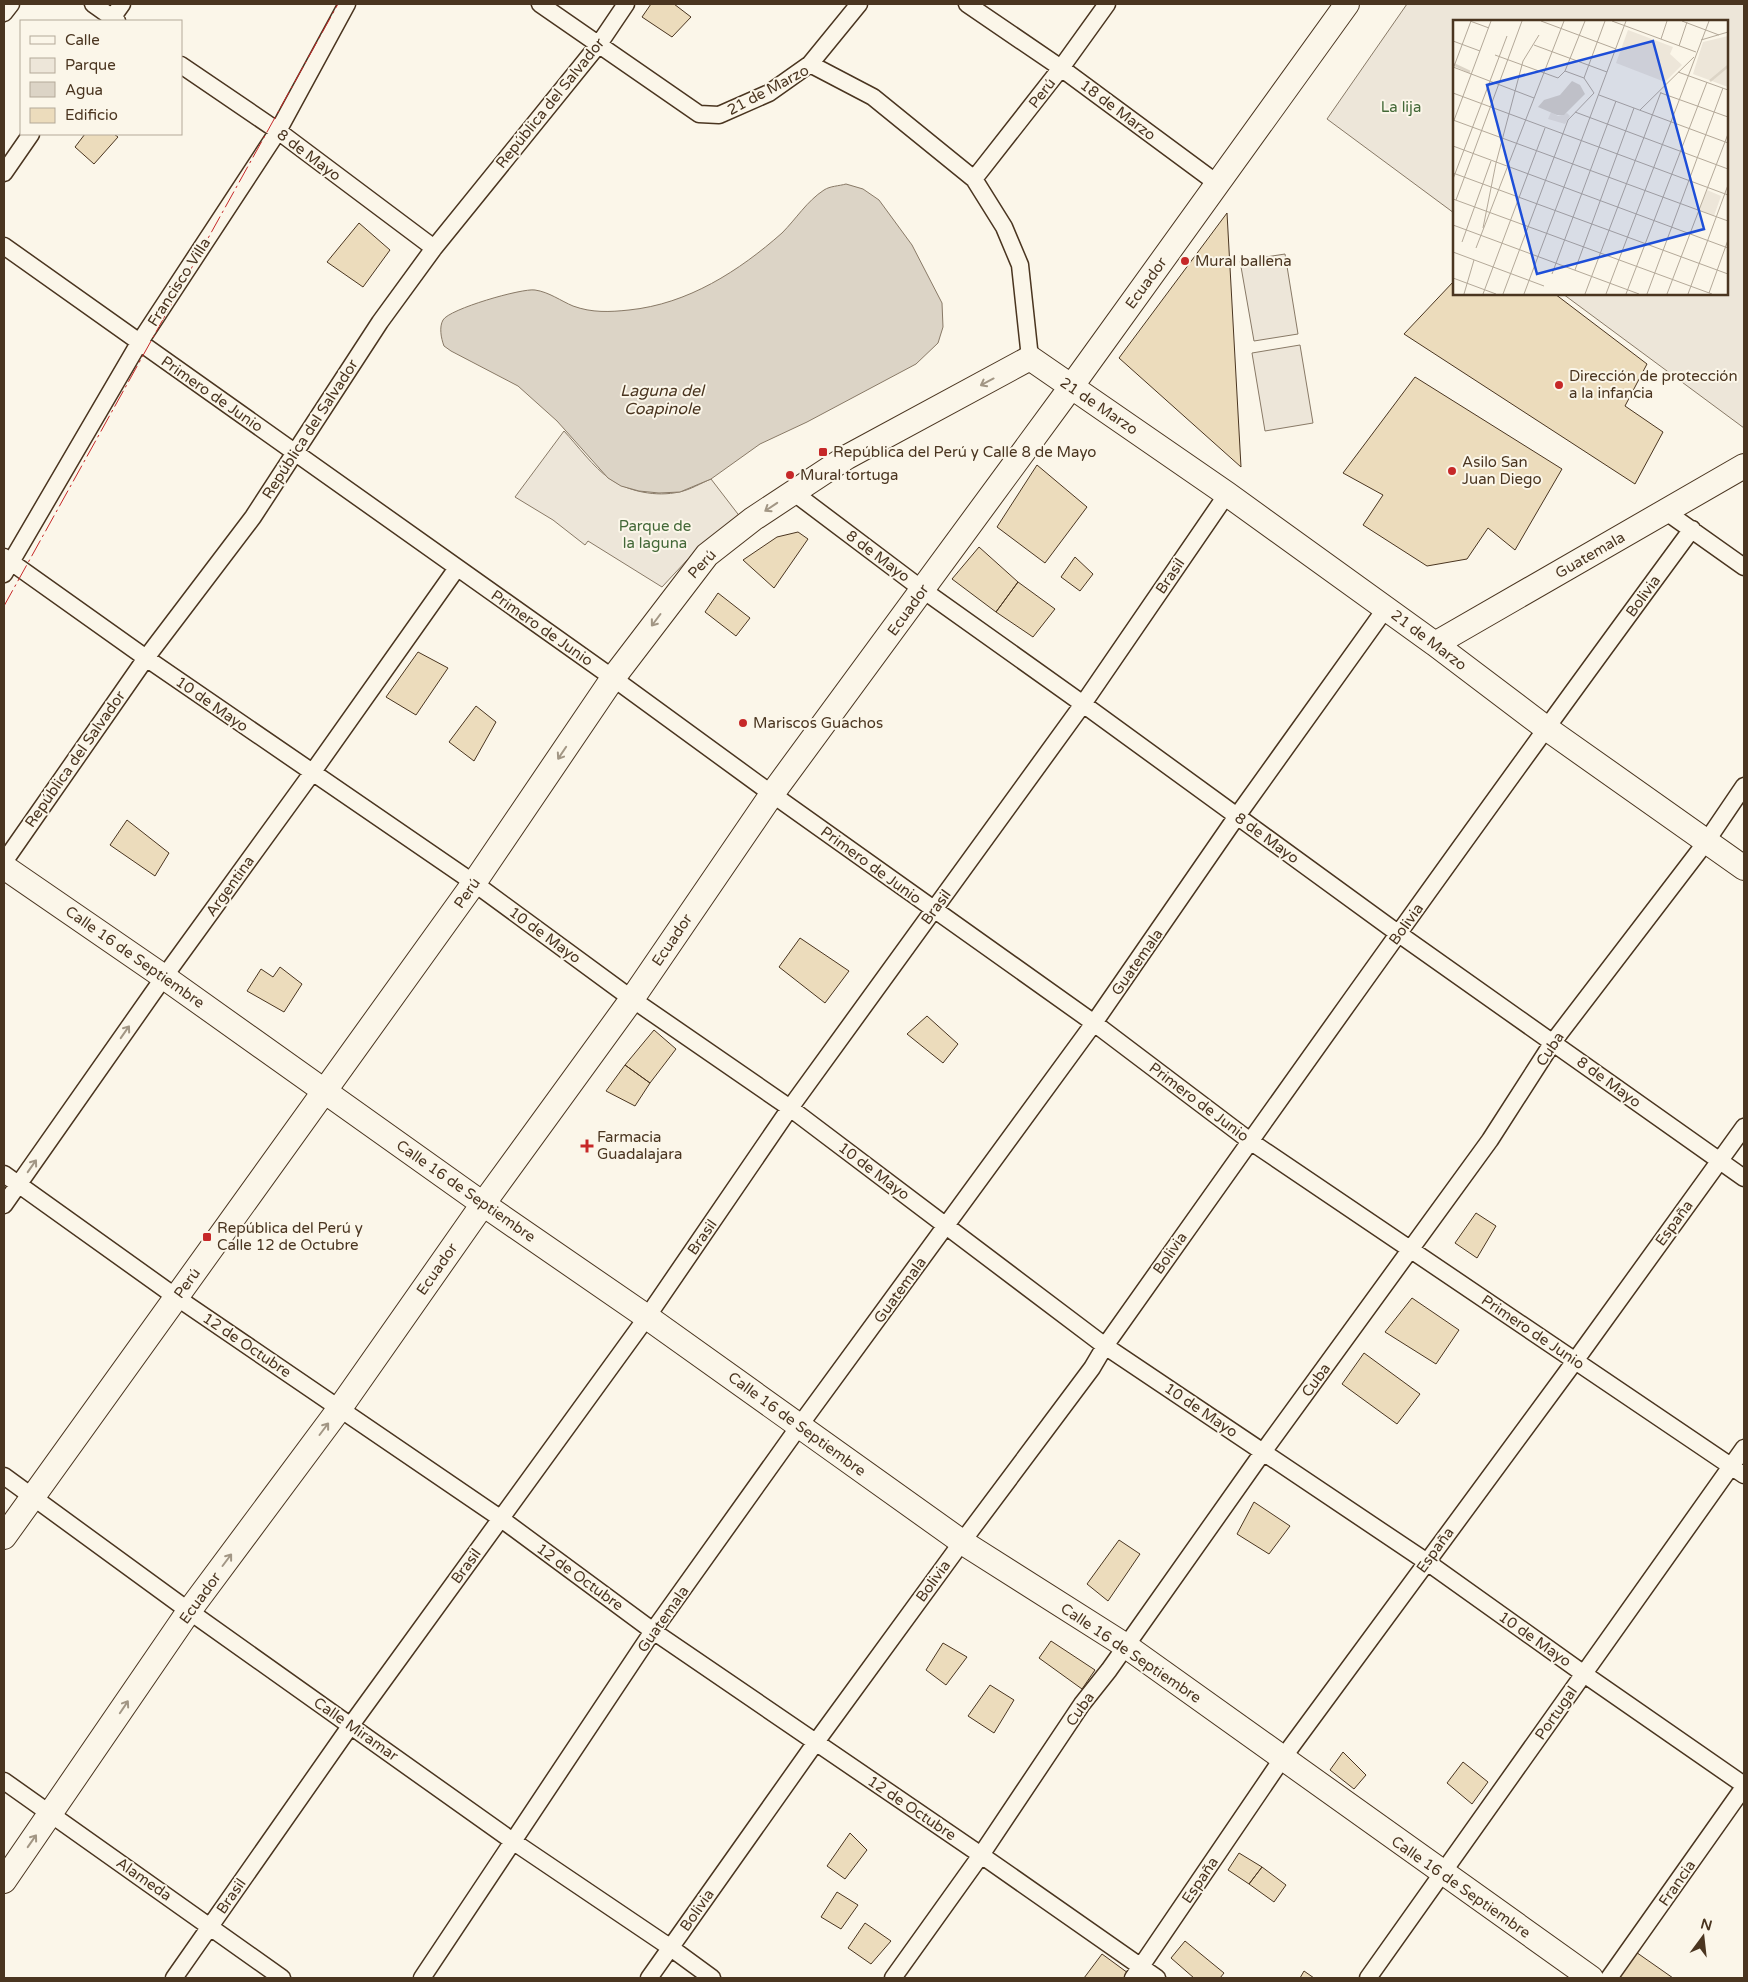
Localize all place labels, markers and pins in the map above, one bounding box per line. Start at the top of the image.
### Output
place label: Mural ballena [1195,252,1292,270]
marker: Mural ballena [1179,255,1191,267]
place label: Dirección de protección a la infancia [1569,367,1738,402]
marker: Dirección de protección a la infancia [1553,379,1565,391]
place label: República del Perú y Calle 8 de Mayo [833,443,1096,461]
marker: República del Perú y Calle 8 de Mayo [817,446,829,458]
place label: Asilo San Juan Diego [1462,453,1542,488]
marker: Asilo San Juan Diego [1446,465,1458,477]
place label: Mural tortuga [800,466,899,484]
marker: Mural tortuga [784,469,796,481]
place label: Mariscos Guachos [753,714,883,732]
marker: Mariscos Guachos [737,717,749,729]
place label: Farmacia Guadalajara [597,1128,682,1163]
marker: Farmacia Guadalajara [581,1140,593,1152]
place label: República del Perú y Calle 12 de Octubre [217,1219,363,1254]
marker: República del Perú y Calle 12 de Octubre [201,1231,213,1243]

